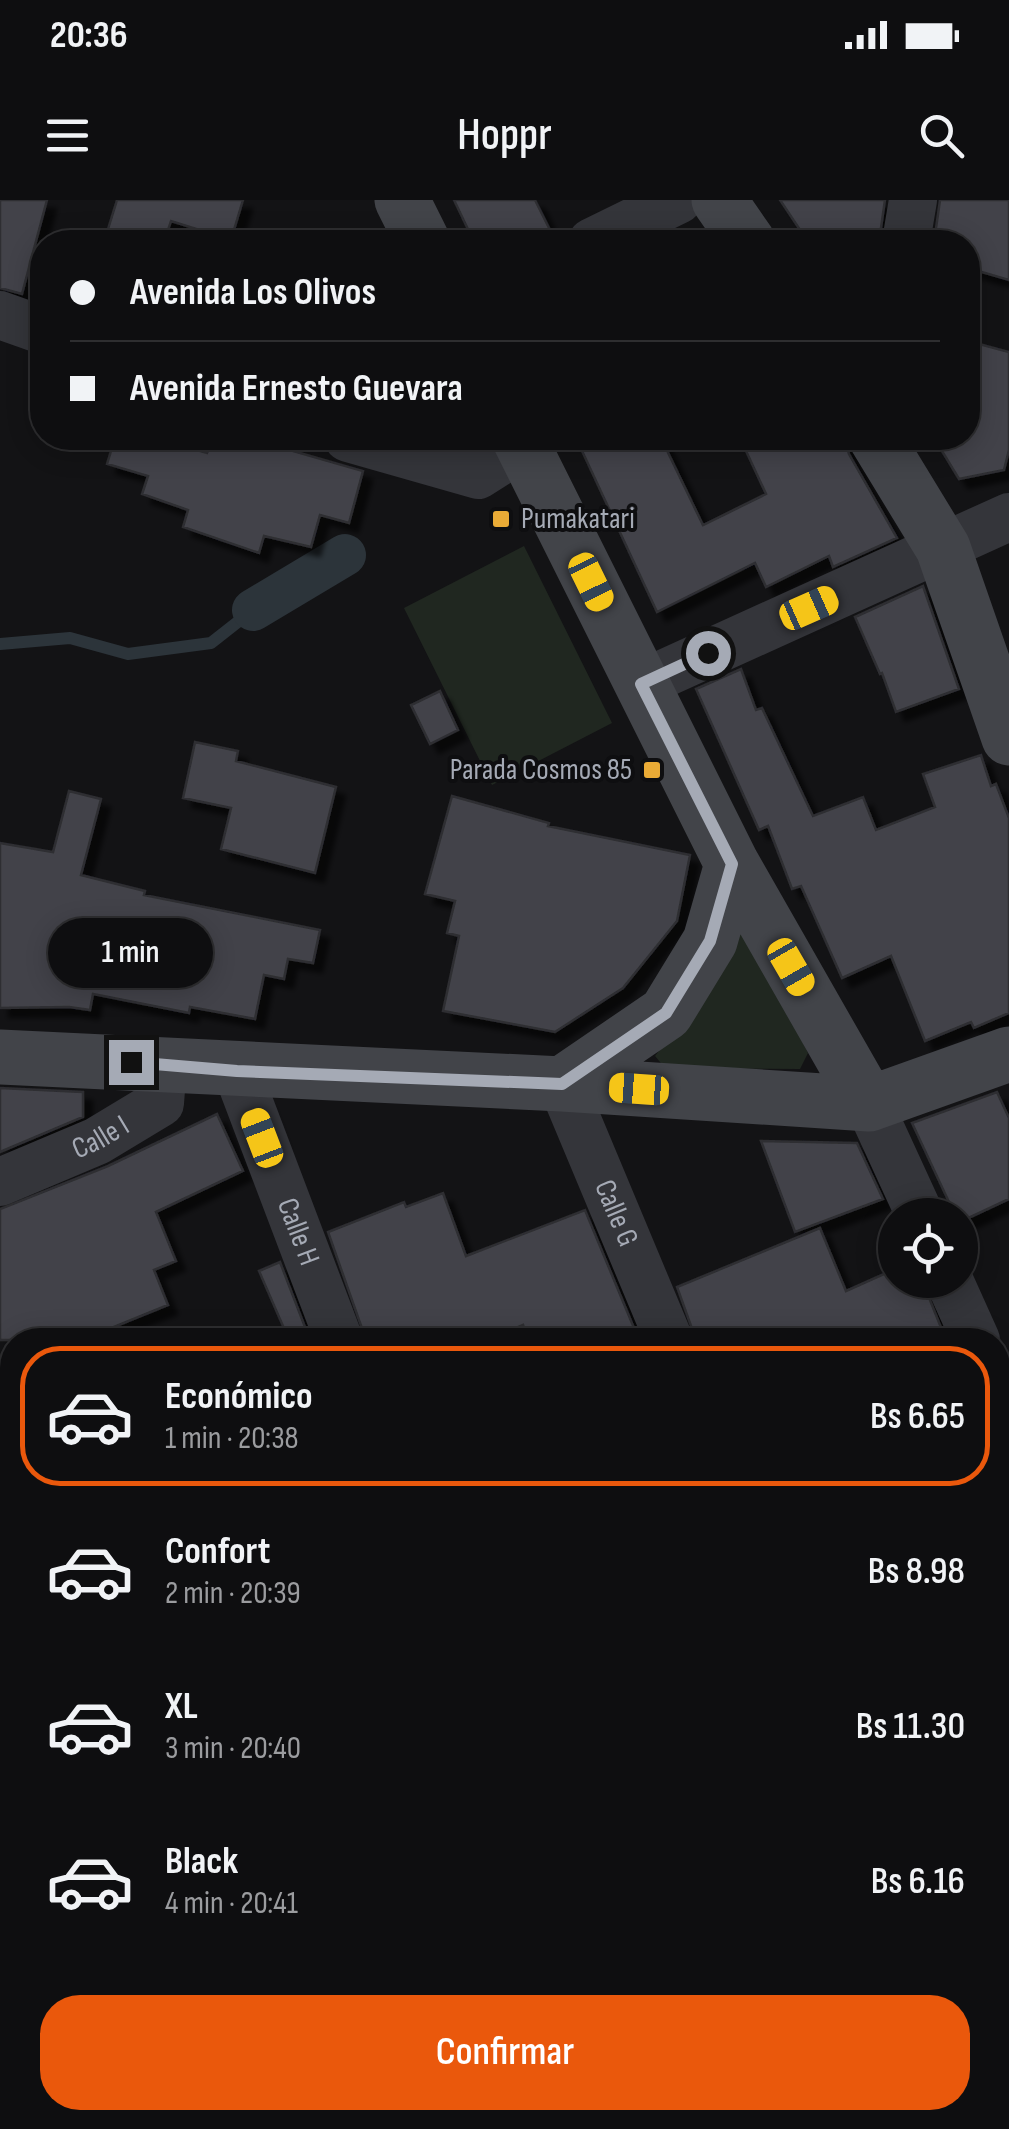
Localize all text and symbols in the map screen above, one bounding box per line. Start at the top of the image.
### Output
text: 20:36 [50,13,128,58]
icon: menu [40,108,95,163]
text: Hoppr [457,108,552,163]
icon: search [914,108,969,163]
text: Avenida Los Olivos [130,270,376,315]
text: Avenida Ernesto Guevara [130,366,463,411]
place label: Pumakatari [521,501,635,537]
marker: Pumakatari [490,508,512,530]
car [564,548,618,616]
car [775,582,843,634]
route start [686,631,731,676]
place label: Parada Cosmos 85 [450,752,632,788]
marker: Parada Cosmos 85 [641,759,663,781]
callout: 1 min [48,917,214,987]
text: 1 min [101,933,160,972]
car [763,934,819,1000]
route end [109,1040,154,1085]
car [608,1072,670,1106]
car [237,1105,287,1171]
street label: Calle I [67,1108,136,1167]
street label: Calle G [586,1175,646,1252]
street label: Calle H [269,1193,327,1270]
map controls [878,1198,978,1298]
button: locate [878,1198,978,1298]
icon: car [45,1371,135,1461]
text: Económico [165,1374,313,1419]
text: Bs 6.65 [870,1394,965,1439]
text: 1 min · 20:38 [165,1419,299,1458]
icon: car [45,1526,135,1616]
text: Confort [165,1529,270,1574]
text: Bs 8.98 [868,1549,965,1594]
text: 2 min · 20:39 [165,1574,301,1613]
icon: car [45,1681,135,1771]
text: XL [165,1684,198,1729]
text: Bs 11.30 [856,1704,965,1749]
text: 3 min · 20:40 [165,1729,301,1768]
icon: car [45,1836,135,1926]
text: Black [165,1839,238,1884]
text: Bs 6.16 [871,1859,965,1904]
text: 4 min · 20:41 [165,1884,298,1923]
button: Confirmar [40,1995,970,2110]

